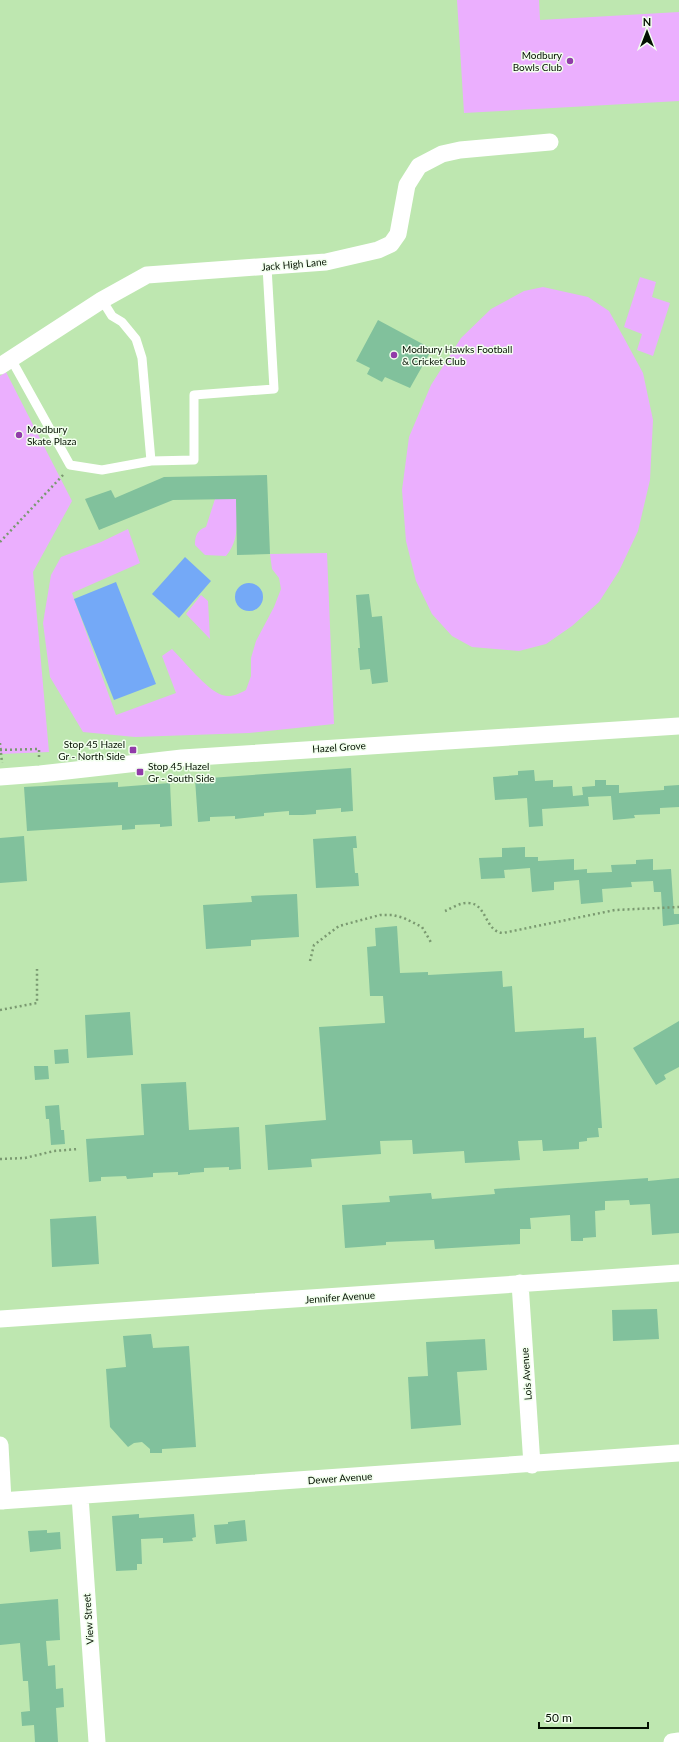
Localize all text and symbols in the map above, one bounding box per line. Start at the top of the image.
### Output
north arrow [627,12,667,52]
text: N [643,15,651,28]
place label: Modbury Bowls Club [513,49,563,73]
marker: Modbury Bowls Club [565,56,575,66]
street label: Jack High Lane [261,255,327,273]
place label: Modbury Hawks Football & Cricket Club [402,343,512,367]
marker: Modbury Hawks Football & Cricket Club [389,350,399,360]
place label: Modbury Skate Plaza [27,423,77,447]
marker: Modbury Skate Plaza [14,430,24,440]
place label: Stop 45 Hazel Gr - North Side [58,738,125,762]
street label: Hazel Grove [312,739,366,755]
marker: Stop 45 Hazel Gr - North Side [128,745,138,755]
place label: Stop 45 Hazel Gr - South Side [148,760,215,784]
marker: Stop 45 Hazel Gr - South Side [135,767,145,777]
street label: Jennifer Avenue [305,1289,375,1305]
street label: Lois Avenue [518,1347,534,1401]
street label: Dewer Avenue [307,1470,373,1486]
street label: View Street [80,1593,96,1645]
scale bar [539,1704,648,1730]
text: 50 m [545,1710,572,1725]

